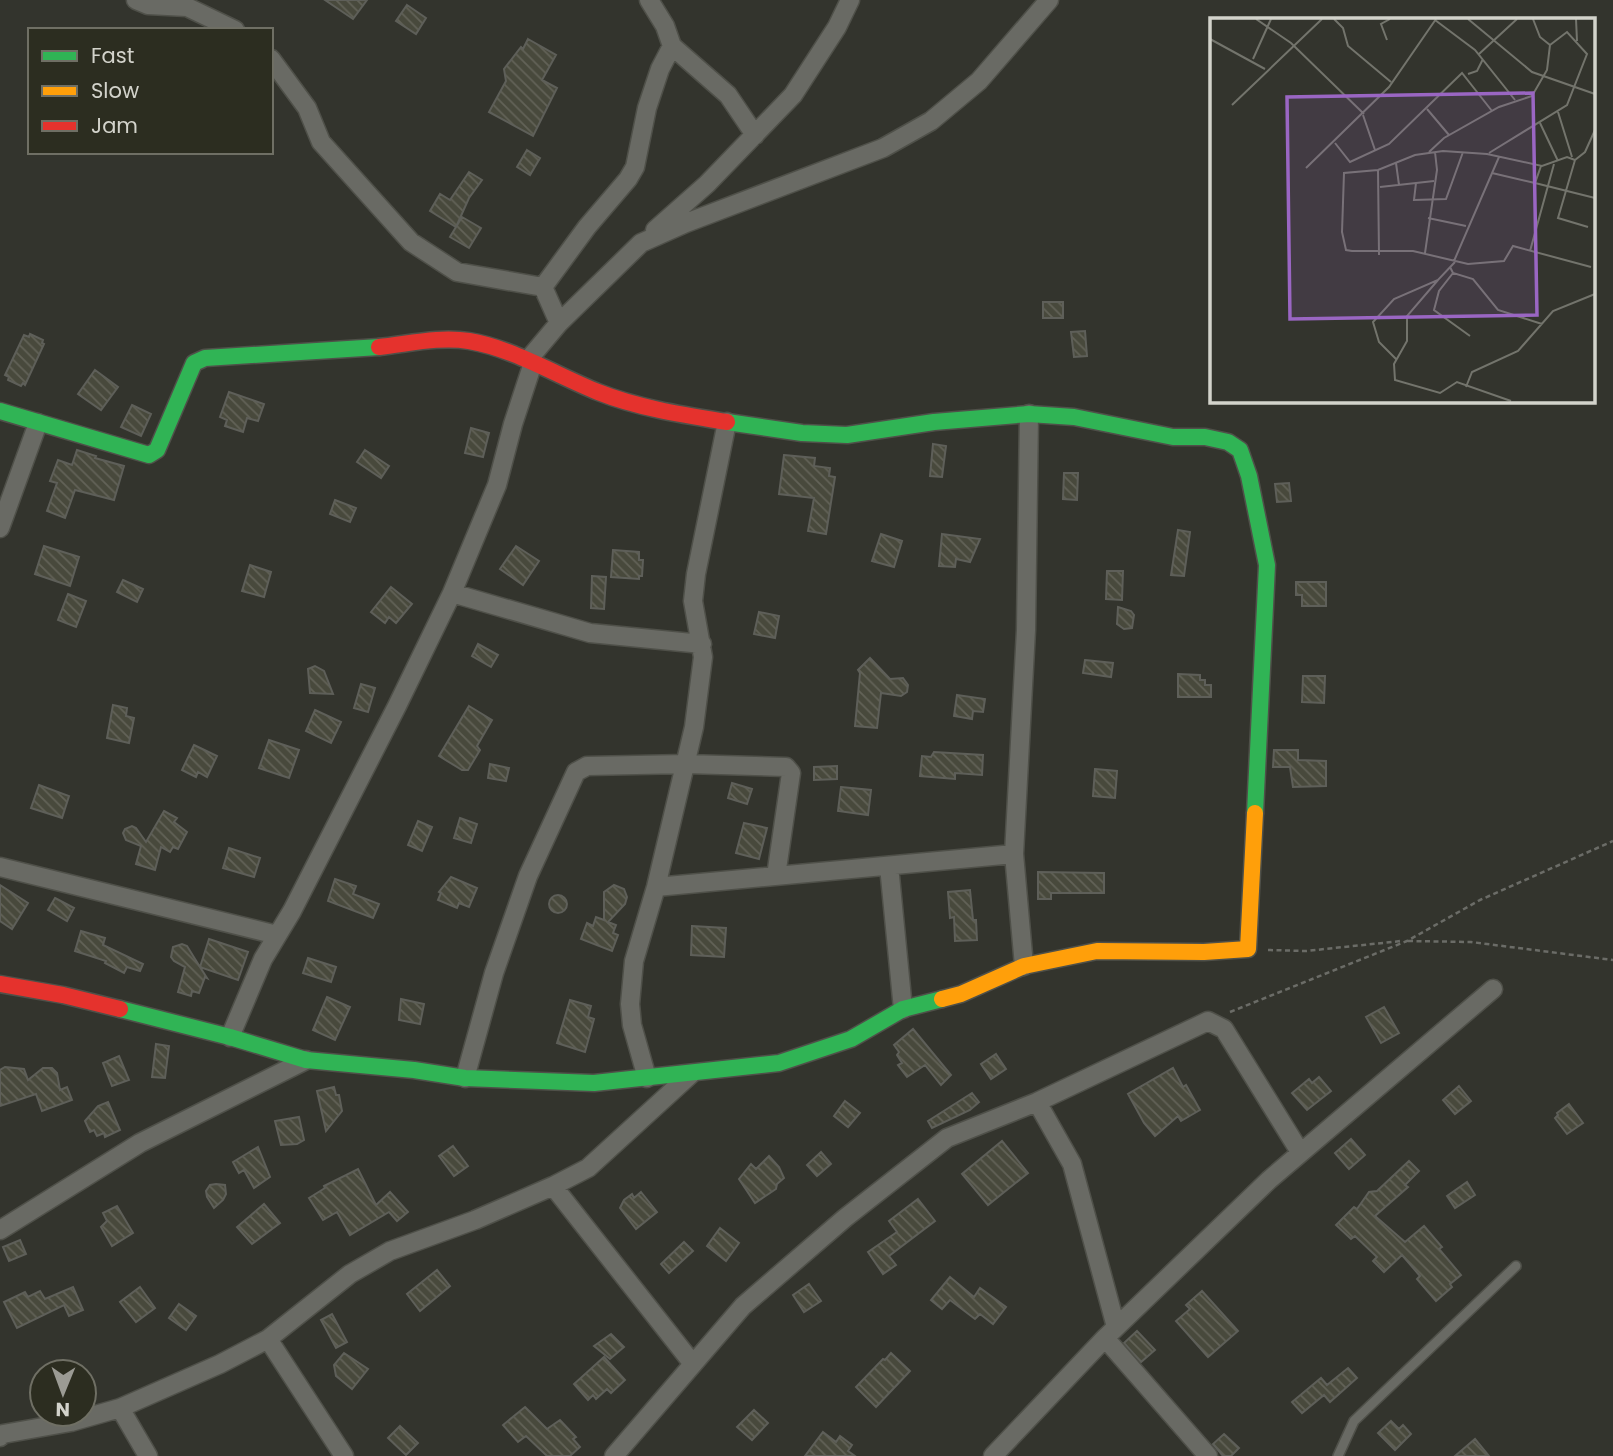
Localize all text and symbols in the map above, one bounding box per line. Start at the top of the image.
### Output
inset map [1210,18,1596,402]
legend [28,28,273,154]
text: Fast [91,41,134,70]
text: Slow [91,76,139,105]
text: Jam [91,111,138,140]
north arrow [28,1358,98,1428]
text: N [55,1396,70,1423]

